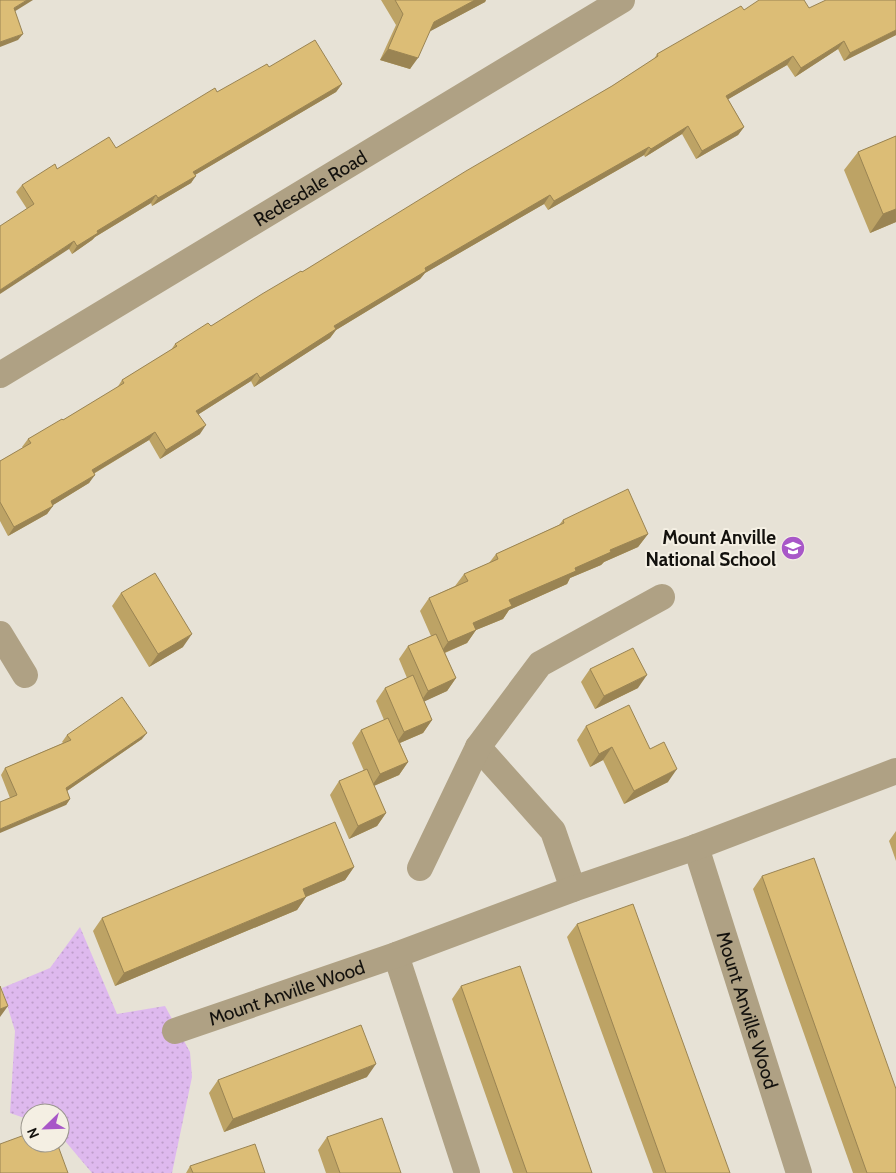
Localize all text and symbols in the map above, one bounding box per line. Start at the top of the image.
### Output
street label: Redesdale Road [249,145,371,231]
place label: Mount Anville National School [646,526,776,571]
school or university icon: Mount Anville National School [780,535,806,561]
street label: Mount Anville Wood [712,928,783,1092]
street label: Mount Anville Wood [205,955,368,1030]
north arrow [20,1103,70,1153]
text: N [23,1125,43,1141]

